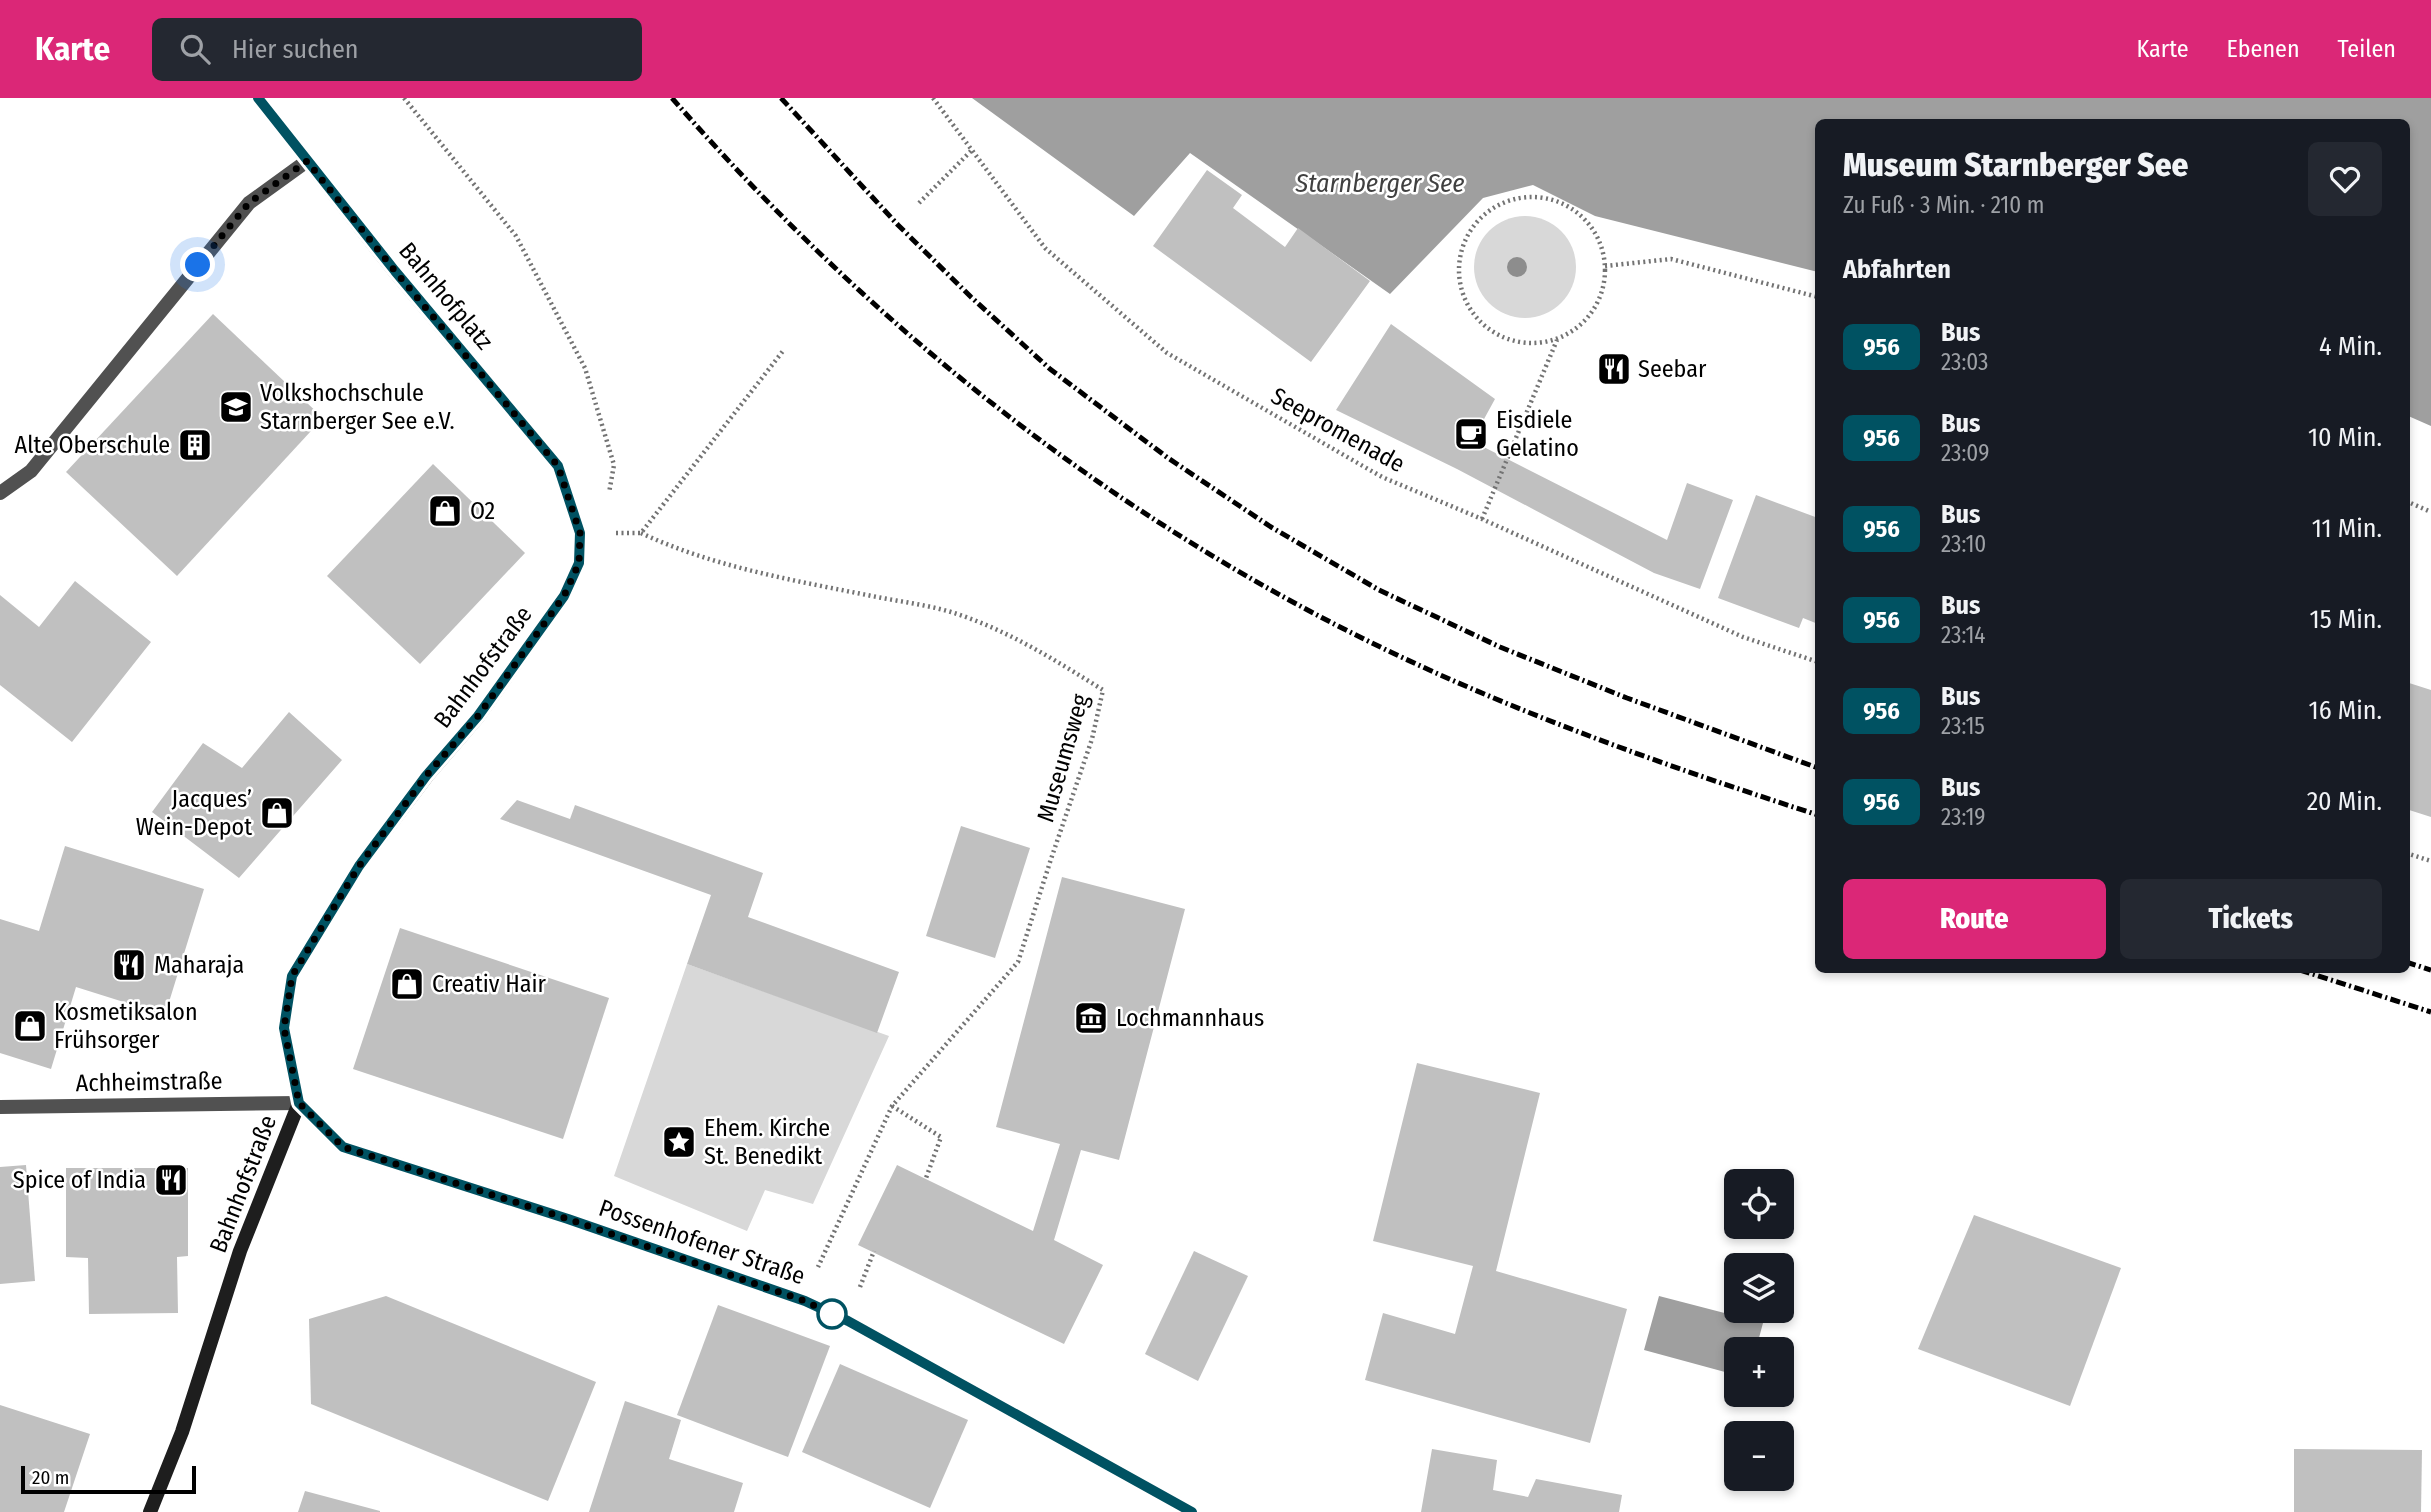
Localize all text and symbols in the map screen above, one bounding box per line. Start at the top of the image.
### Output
search box [152,18,642,81]
text: Karte [35,29,110,69]
icon: search [176,30,214,68]
text: Hier suchen [232,34,359,65]
text: Karte [2137,35,2189,63]
text: Ebenen [2227,35,2300,63]
text: Teilen [2338,35,2396,63]
button: heart [2308,142,2382,216]
text: Museum Starnberger See [1843,145,2188,185]
water label: Starnberger See [1294,168,1465,199]
text: Zu Fuß · 3 Min. · 210 m [1843,191,2044,219]
street label: Bahnhofplatz [393,237,499,355]
your location [180,247,215,282]
text: Abfahrten [1843,254,1951,285]
text: Bus [1941,317,1980,348]
text: 4 Min. [2319,331,2382,362]
text: 956 [1863,333,1900,361]
text: 23:03 [1941,348,1988,376]
restaurant icon: Seebar [1595,350,1633,388]
place label: Seebar [1638,355,1707,383]
place label: Volkshochschule Starnberger See e.V. [260,379,455,435]
street label: Seepromenade [1266,382,1410,478]
school or university icon: Volkshochschule Starnberger See e.V. [217,388,255,426]
place label: Eisdiele Gelatino [1496,406,1579,462]
text: Bus [1941,408,1980,439]
cafe icon: Eisdiele Gelatino [1452,415,1490,453]
text: 10 Min. [2308,422,2382,453]
text: 956 [1863,424,1900,452]
building icon: Alte Oberschule [176,426,214,464]
place label: Alte Oberschule [15,431,170,459]
text: 23:09 [1941,439,1989,467]
shop icon: O2 [426,492,464,530]
place label: O2 [470,497,495,525]
text: Bus [1941,499,1980,530]
text: 11 Min. [2312,513,2382,544]
text: 956 [1863,515,1900,543]
text: 23:10 [1941,530,1986,558]
text: Bus [1941,590,1980,621]
street label: Bahnhofstraße [428,601,538,733]
text: 15 Min. [2310,604,2382,635]
text: 956 [1863,606,1900,634]
text: 23:14 [1941,621,1986,649]
text: Bus [1941,681,1980,712]
street label: Museumsweg [1031,690,1095,825]
text: 16 Min. [2309,695,2382,726]
text: 956 [1863,697,1900,725]
text: 23:15 [1941,712,1985,740]
text: Bus [1941,772,1980,803]
place label: Jacques’ Wein-Depot [136,785,252,841]
text: 20 Min. [2307,786,2382,817]
text: 956 [1863,788,1900,816]
shop icon: Jacques’ Wein-Depot [258,794,296,832]
text: 23:19 [1941,803,1986,831]
button: Route [1843,879,2106,959]
button: Tickets [2120,879,2382,959]
restaurant icon: Maharaja [110,946,148,984]
place label: Maharaja [154,951,244,979]
shop icon: Creativ Hair [388,965,426,1003]
place label: Creativ Hair [432,970,547,998]
place label: Kosmetiksalon Frühsorger [54,998,198,1054]
museum icon: Lochmannhaus [1072,999,1110,1037]
place label: Lochmannhaus [1116,1004,1264,1032]
shop icon: Kosmetiksalon Frühsorger [11,1007,49,1045]
street label: Achheimstraße [75,1067,223,1097]
street label: Bahnhofstraße [204,1111,282,1257]
place label: Ehem. Kirche St. Benedikt [704,1114,830,1170]
place icon: Ehem. Kirche St. Benedikt [660,1123,698,1161]
restaurant icon: Spice of India [152,1161,190,1199]
place label: Spice of India [13,1166,146,1194]
map controls [1724,1169,1794,1491]
button: locate [1724,1169,1794,1239]
street label: Possenhofener Straße [595,1194,809,1290]
button: layers [1724,1253,1794,1323]
unlabelled marker [817,1299,847,1329]
button: + [1724,1337,1794,1407]
button: − [1724,1421,1794,1491]
scale bar [21,1463,196,1495]
text: 20 m [32,1466,69,1489]

